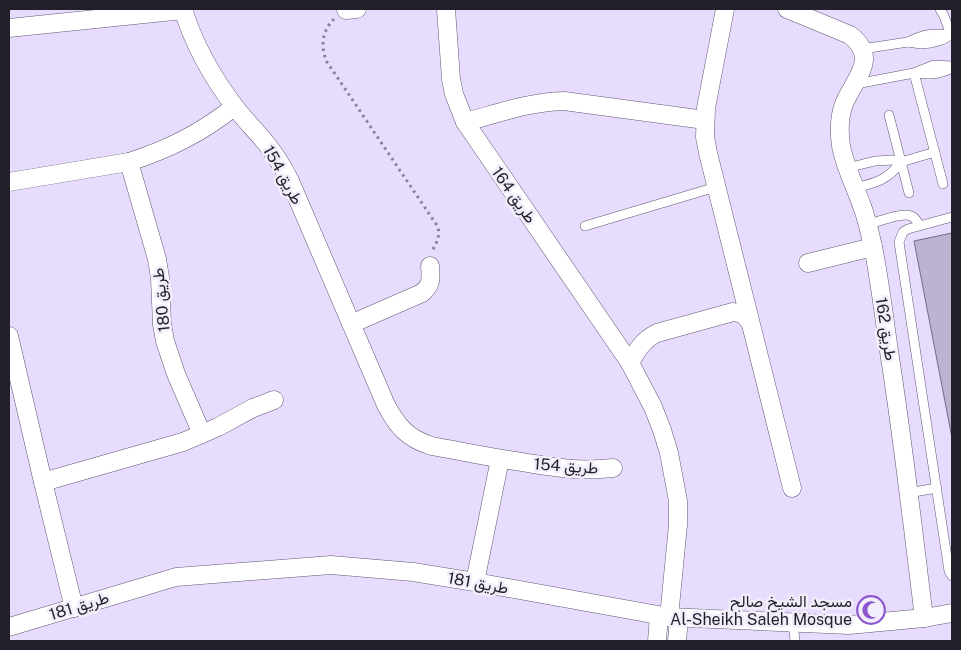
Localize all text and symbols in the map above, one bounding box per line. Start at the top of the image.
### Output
street label: طريق 154 [258,142,307,208]
street label: طريق 164 [487,163,540,227]
street label: طريق 180 [148,267,175,333]
street label: طريق 162 [871,296,900,362]
street label: طريق 154 [533,454,599,479]
street label: طريق 181 [446,568,510,599]
street label: طريق 181 [47,588,111,625]
place label: مسجد الشيخ صالح Al-Sheikh Saleh Mosque [670,592,852,629]
mosque icon: مسجد الشيخ صالح Al-Sheikh Saleh Mosque [856,595,886,625]

